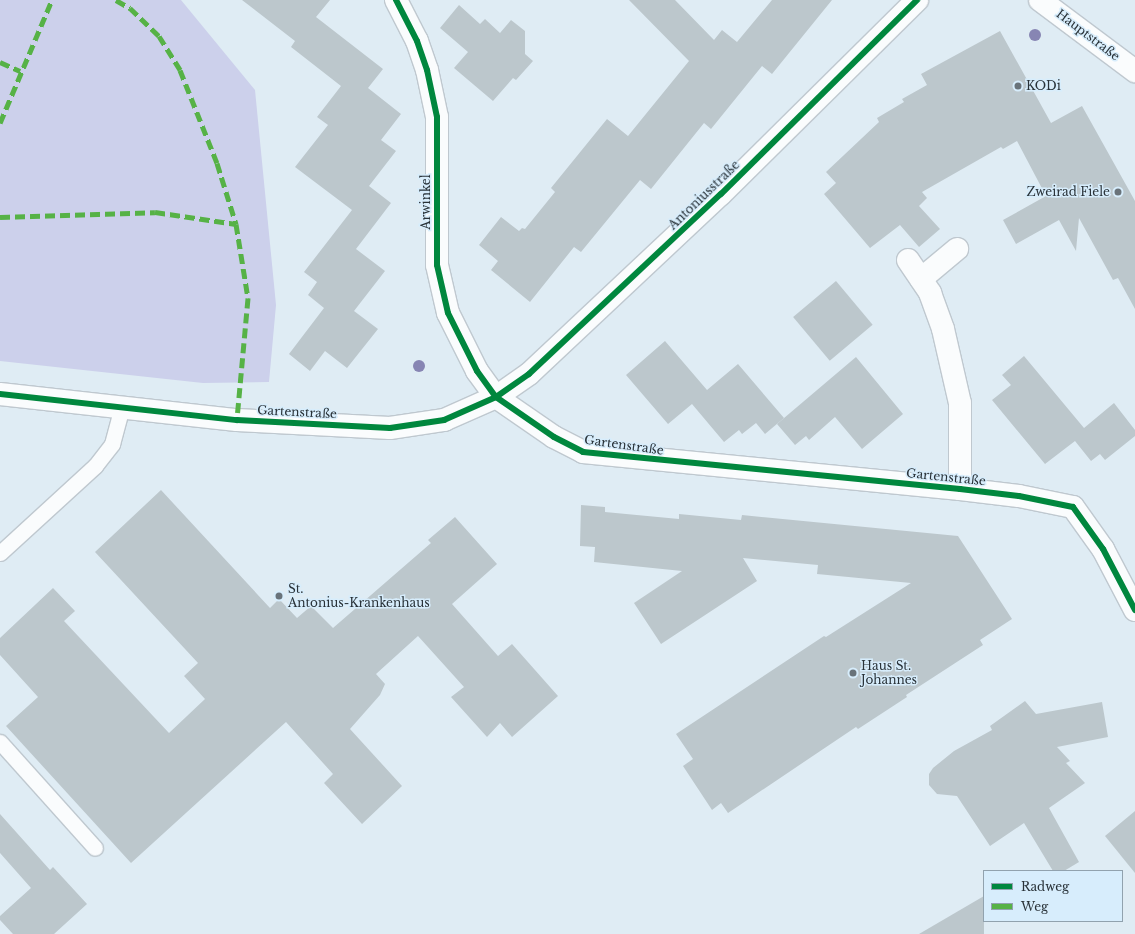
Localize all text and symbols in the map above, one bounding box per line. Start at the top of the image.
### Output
street label: Hauptstraße [1053,6,1123,64]
place label: KODi [1026,79,1061,93]
marker: KODi [1013,81,1023,91]
street label: Antoniusstraße [665,157,743,233]
street label: Arwinkel [419,174,433,230]
place label: Zweirad Fiele [1027,185,1110,199]
marker: Zweirad Fiele [1113,187,1123,197]
street label: Gartenstraße [257,403,337,421]
street label: Gartenstraße [583,432,665,458]
street label: Gartenstraße [906,466,986,488]
place label: St. Antonius-Krankenhaus [288,582,430,610]
marker: St. Antonius-Krankenhaus [273,590,285,602]
place label: Haus St. Johannes [861,659,917,687]
marker: Haus St. Johannes [848,668,858,678]
legend [983,870,1123,922]
text: Radweg [1021,879,1069,894]
text: Weg [1021,899,1048,914]

